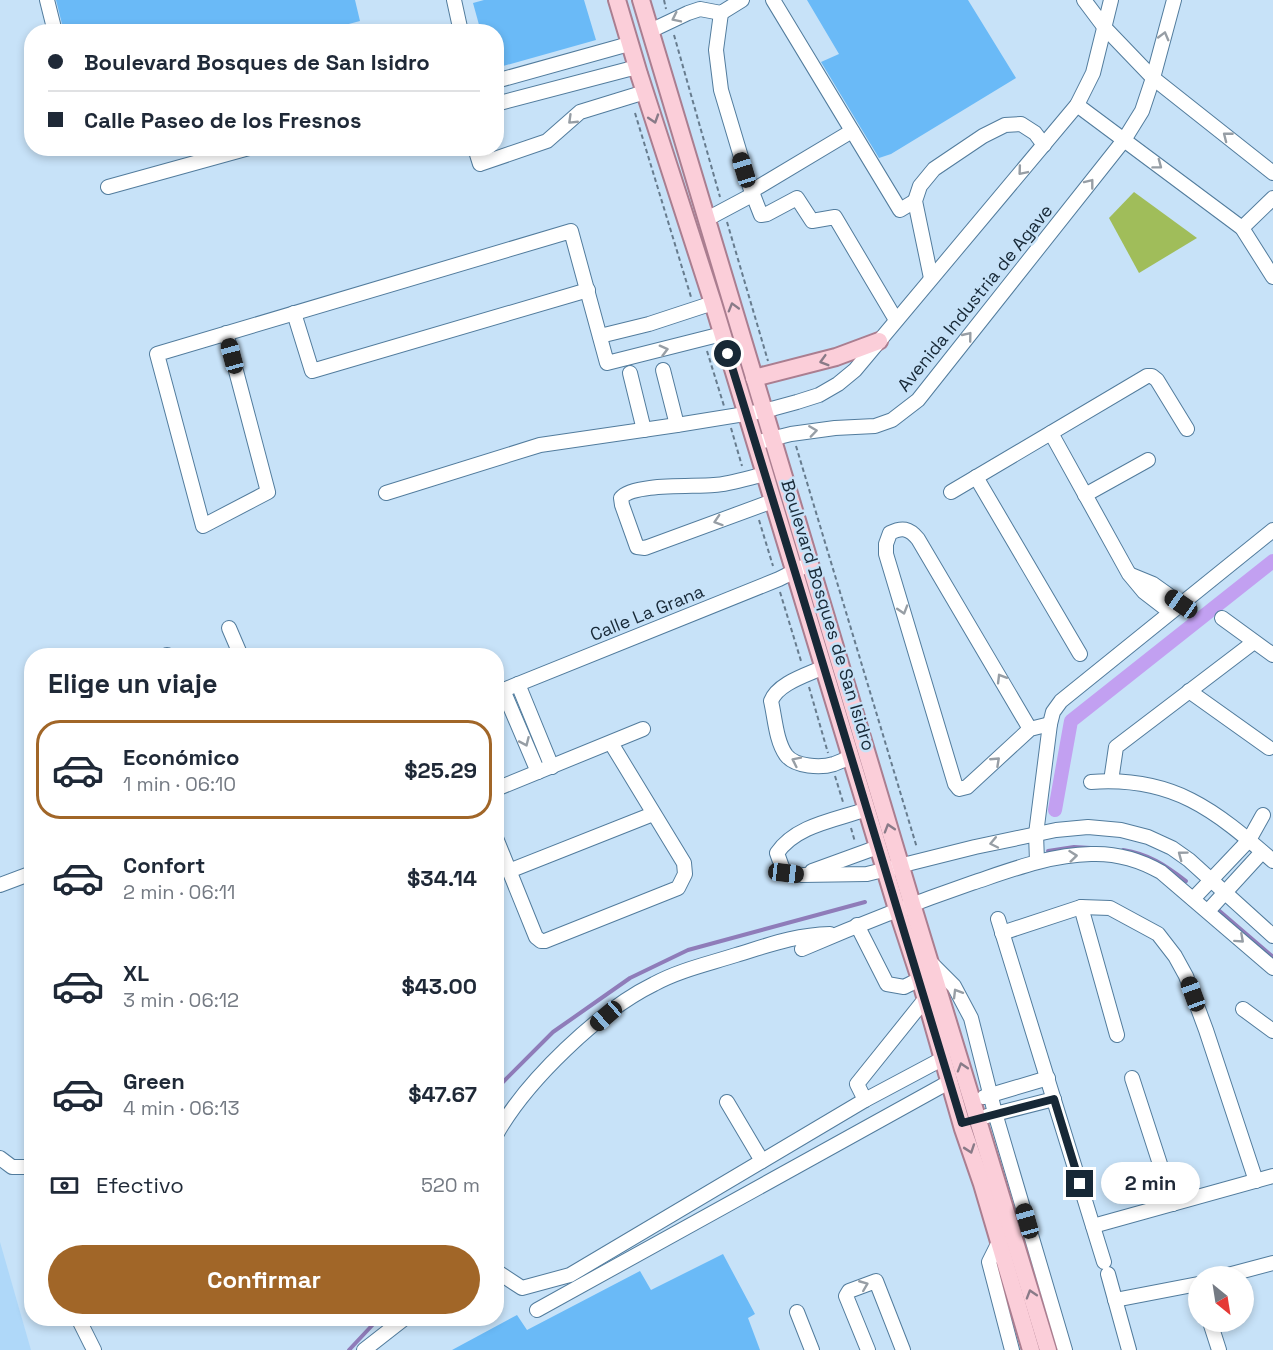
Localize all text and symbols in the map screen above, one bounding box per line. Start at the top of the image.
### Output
one-way arrow [672,11,683,23]
one-way arrow [1157,31,1170,41]
text: Boulevard Bosques de San Isidro [84,48,430,76]
text: Calle Paseo de los Fresnos [84,106,361,134]
one-way arrow [568,113,578,124]
one-way arrow [647,113,659,124]
one-way arrow [1223,133,1234,144]
car [730,150,758,190]
one-way arrow [1151,158,1162,169]
one-way arrow [1018,164,1029,175]
one-way arrow [1082,179,1093,190]
street label: Avenida Industria de Agave [892,199,1057,396]
one-way arrow [728,302,740,313]
one-way arrow [961,332,972,343]
car [219,336,245,376]
route start [714,340,741,367]
one-way arrow [659,344,669,357]
one-way arrow [819,354,830,366]
one-way arrow [808,425,817,437]
street label: Boulevard Bosques de San Isidro [776,476,881,753]
one-way arrow [713,513,724,526]
street label: Calle La Grana [586,579,707,646]
car [1161,586,1201,622]
one-way arrow [896,604,908,615]
text: Elige un viaje [48,666,218,701]
one-way arrow [996,674,1008,684]
one-way arrow [518,736,530,747]
icon: car [51,743,105,797]
text: Económico [123,743,240,771]
text: $25.29 [404,756,477,784]
one-way arrow [791,756,802,768]
one-way arrow [989,757,1000,768]
text: 1 min · 06:10 [123,771,236,797]
one-way arrow [884,823,896,834]
one-way arrow [990,836,1000,849]
one-way arrow [1068,850,1078,862]
icon: car [51,851,105,905]
text: Confort [123,851,205,879]
one-way arrow [1178,851,1189,862]
car [767,862,805,884]
text: $34.14 [407,864,477,892]
text: 2 min · 06:11 [123,879,235,905]
one-way arrow [1233,932,1243,943]
icon: car [51,959,105,1013]
text: XL [123,959,149,987]
text: $43.00 [401,972,477,1000]
car [1178,974,1208,1014]
text: 3 min · 06:12 [123,987,239,1013]
one-way arrow [953,989,964,999]
car [587,997,625,1035]
one-way arrow [957,1062,969,1073]
icon: car [51,1067,105,1121]
text: Green [123,1067,185,1095]
text: $47.67 [408,1080,477,1108]
text: 4 min · 06:13 [123,1095,240,1121]
one-way arrow [962,1143,975,1154]
callout: 2 min [1101,1163,1200,1205]
icon: cash [48,1169,81,1202]
route end [1066,1170,1093,1197]
text: 2 min [1125,1170,1176,1196]
text: Efectivo [96,1171,184,1199]
text: 520 m [421,1172,480,1198]
car [1013,1201,1041,1241]
button: Confirmar [48,1245,480,1314]
north arrow [1188,1266,1254,1332]
map controls [1188,1266,1254,1332]
one-way arrow [857,1280,868,1292]
one-way arrow [1026,1289,1038,1300]

